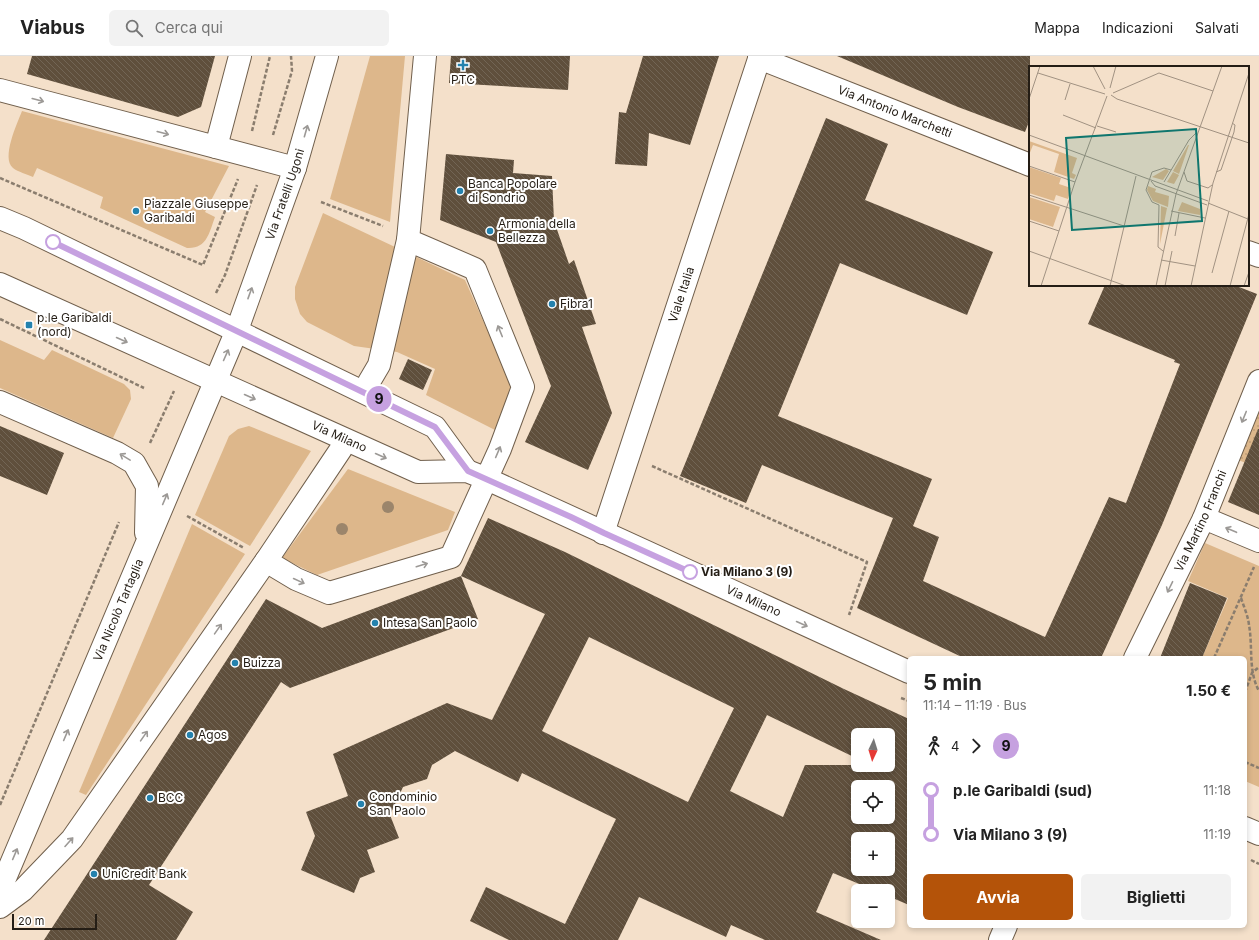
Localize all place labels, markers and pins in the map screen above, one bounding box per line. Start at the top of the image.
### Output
marker: PTC [457,59,469,71]
place label: PTC [451,72,475,87]
place label: Banca Popolare di Sondrio [468,176,557,205]
marker: Banca Popolare di Sondrio [455,186,465,196]
place label: Piazzale Giuseppe Garibaldi [144,196,249,225]
marker: Piazzale Giuseppe Garibaldi [131,206,141,216]
place label: Armonia della Bellezza [498,216,576,245]
marker: Armonia della Bellezza [485,226,495,236]
unlabelled marker [45,234,61,250]
place label: Fibra1 [560,296,593,311]
marker: Fibra1 [547,299,557,309]
place label: p.le Garibaldi (nord) [37,310,112,339]
marker: p.le Garibaldi (nord) [24,320,34,330]
marker: Via Milano 3 (9) [682,564,698,580]
place label: Via Milano 3 (9) [701,564,793,579]
place label: Intesa San Paolo [383,615,477,630]
marker: Intesa San Paolo [370,618,380,628]
place label: Buizza [243,655,281,670]
marker: Buizza [230,658,240,668]
place label: Agos [198,727,227,742]
marker: Agos [185,730,195,740]
place label: Condominio San Paolo [369,789,437,818]
place label: BCC [158,790,184,805]
marker: BCC [145,793,155,803]
marker: Condominio San Paolo [356,799,366,809]
place label: UniCredit Bank [102,866,187,881]
marker: UniCredit Bank [89,869,99,879]

